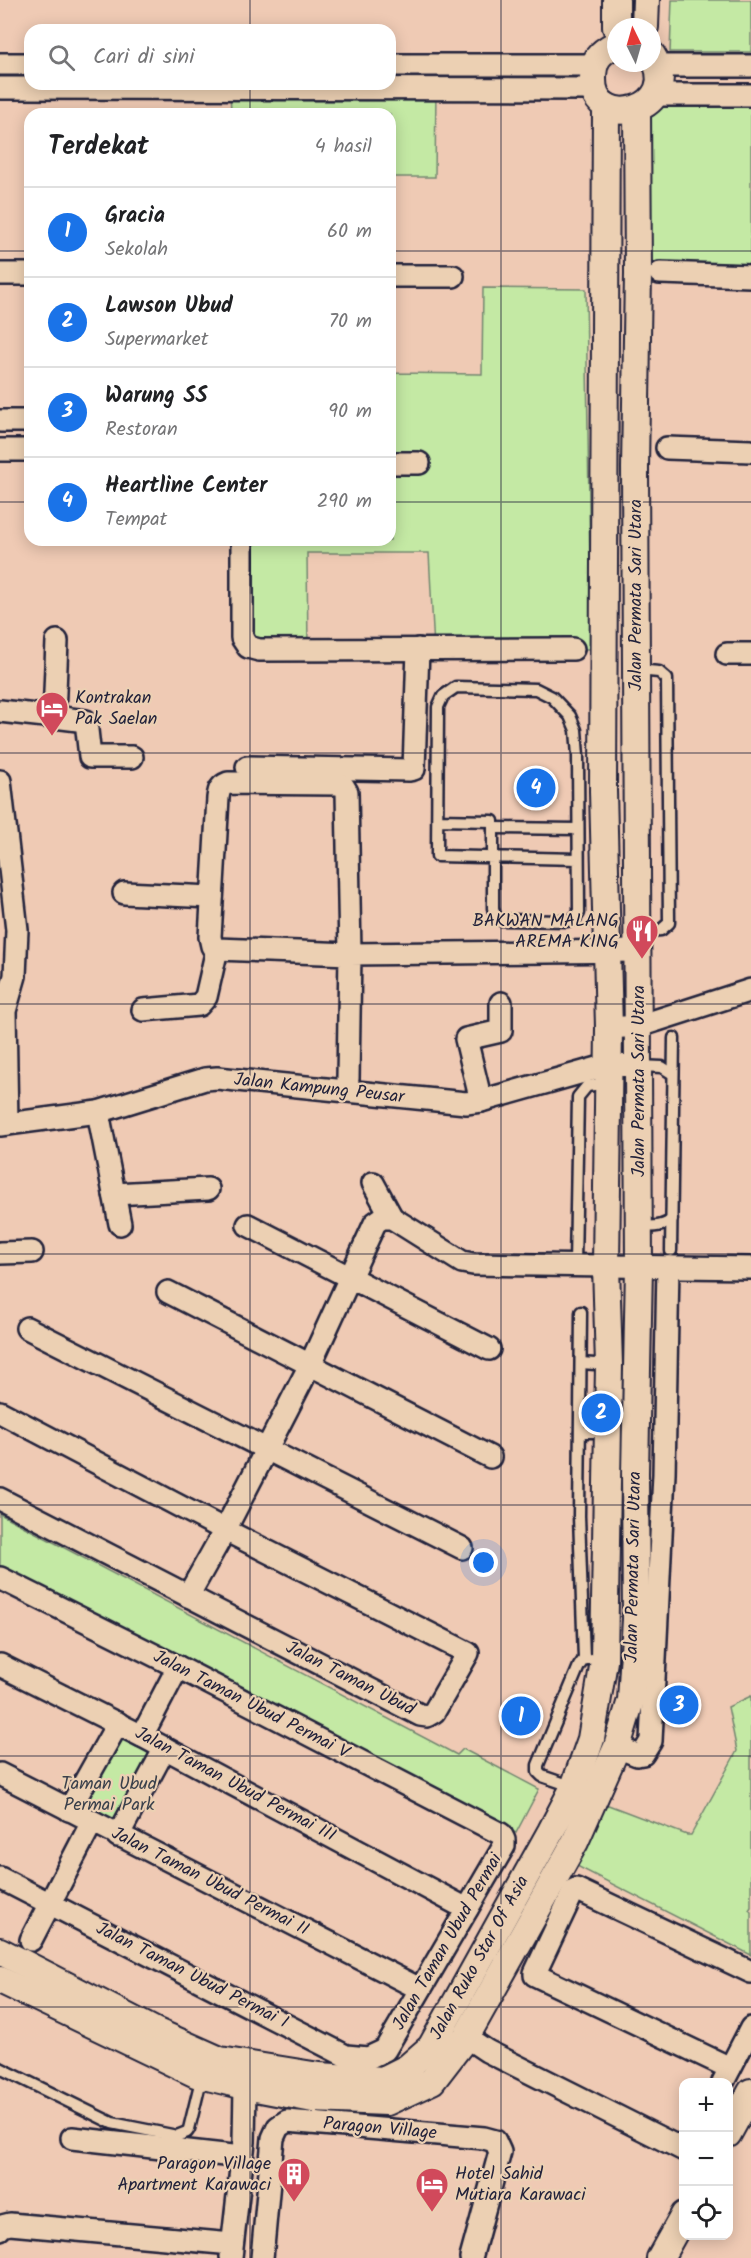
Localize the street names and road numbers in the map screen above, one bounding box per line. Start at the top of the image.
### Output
street label: Jalan Permata Sari Utara [622,499,651,691]
street label: Jalan Permata Sari Utara [625,985,654,1177]
street label: Jalan Kampung Peusar [232,1066,407,1112]
street label: Jalan Permata Sari Utara [618,1471,650,1663]
street label: Jalan Taman Ubud [280,1634,421,1725]
street label: Jalan Taman Ubud Permai V [148,1643,355,1768]
street label: Jalan Taman Ubud Permai III [129,1720,341,1850]
street label: Jalan Taman Ubud Permai II [106,1819,314,1945]
street label: Jalan Taman Ubud Permai [385,1847,511,2036]
street label: Jalan Ruko Star Of Asia [423,1870,537,2046]
street label: Jalan Taman Ubud Permai I [91,1915,293,2037]
street label: Paragon Village [322,2110,438,2148]

